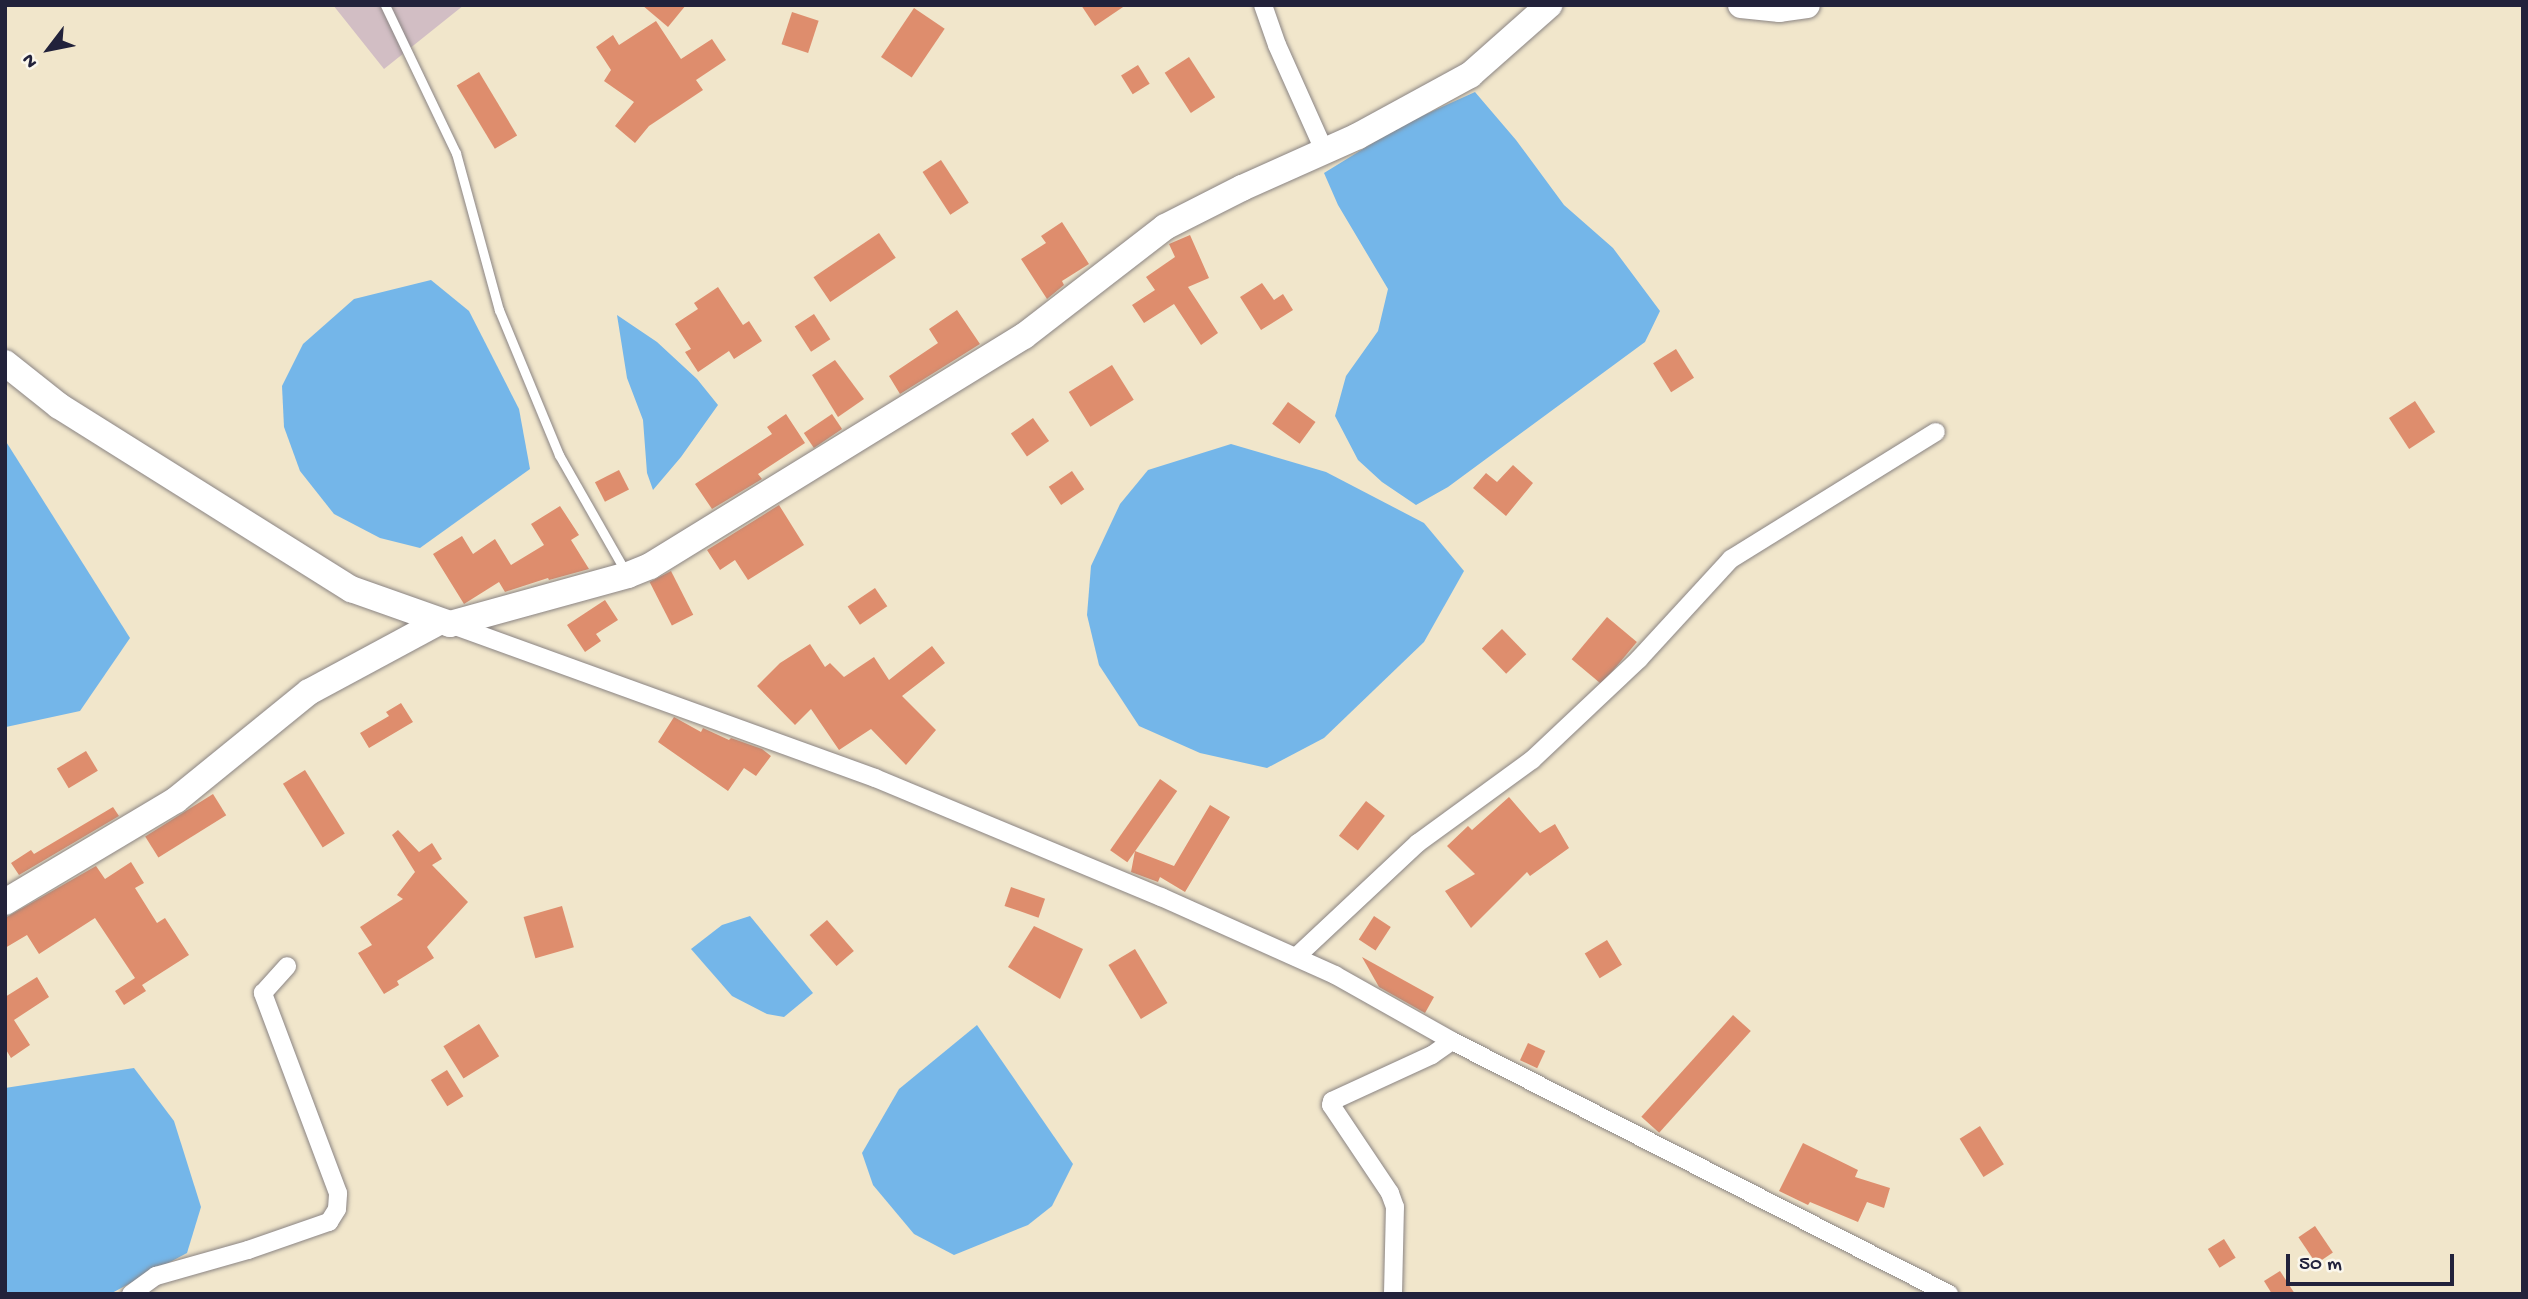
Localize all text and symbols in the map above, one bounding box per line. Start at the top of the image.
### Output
north arrow [14,14,84,84]
text: N [18,49,44,72]
scale bar [2290,1240,2458,1284]
text: 50 m [2299,1253,2342,1278]

